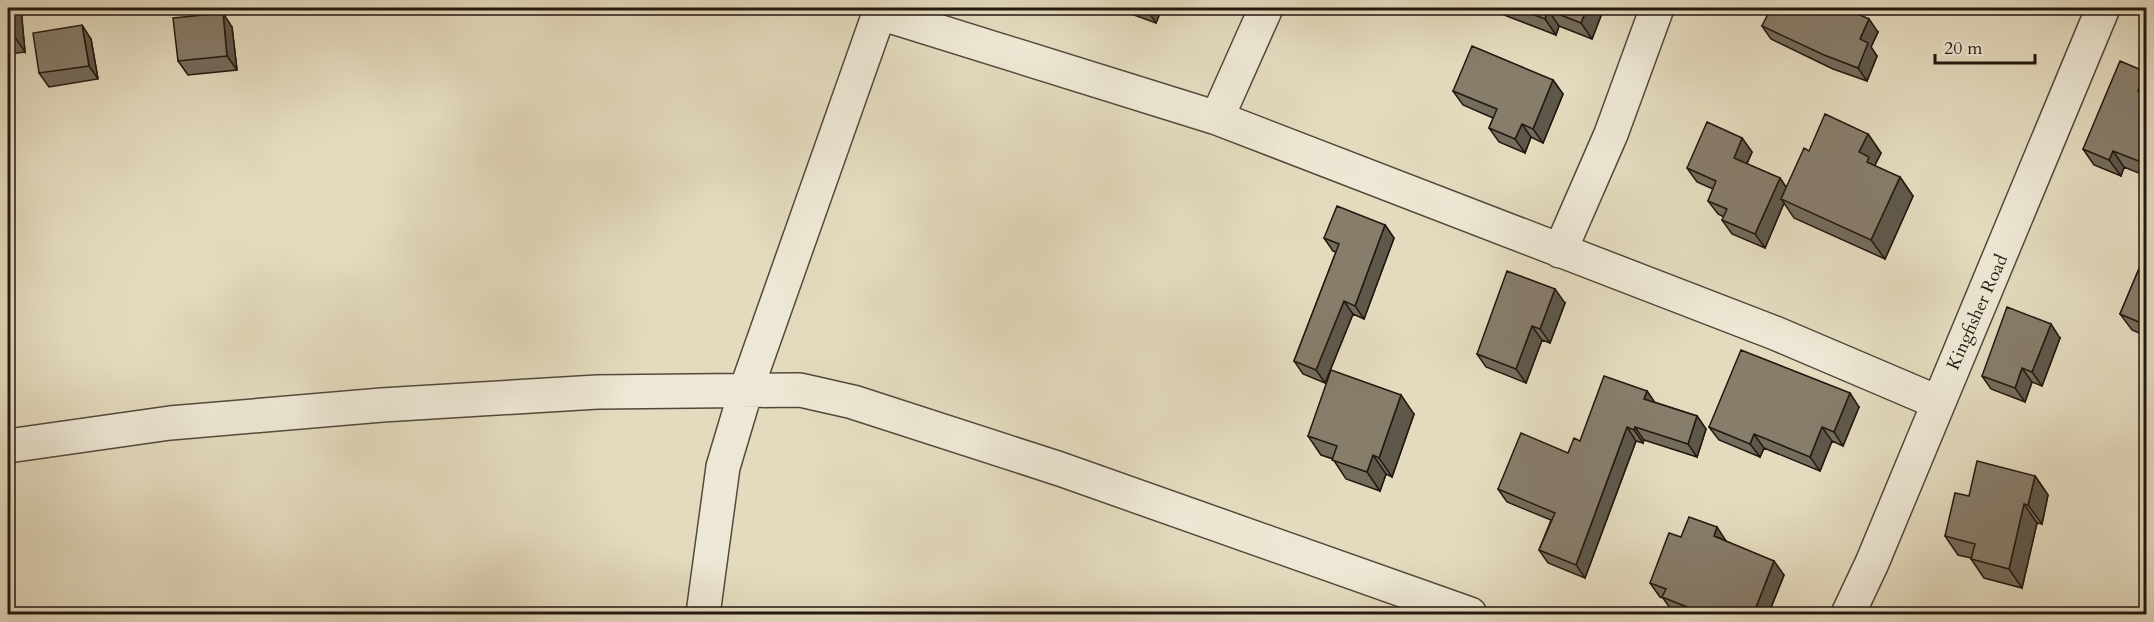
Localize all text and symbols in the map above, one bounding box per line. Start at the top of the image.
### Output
scale bar [1935,27,2036,65]
text: 20 m [1944,36,1983,61]
street label: Kingfisher Road [1941,250,2014,374]

